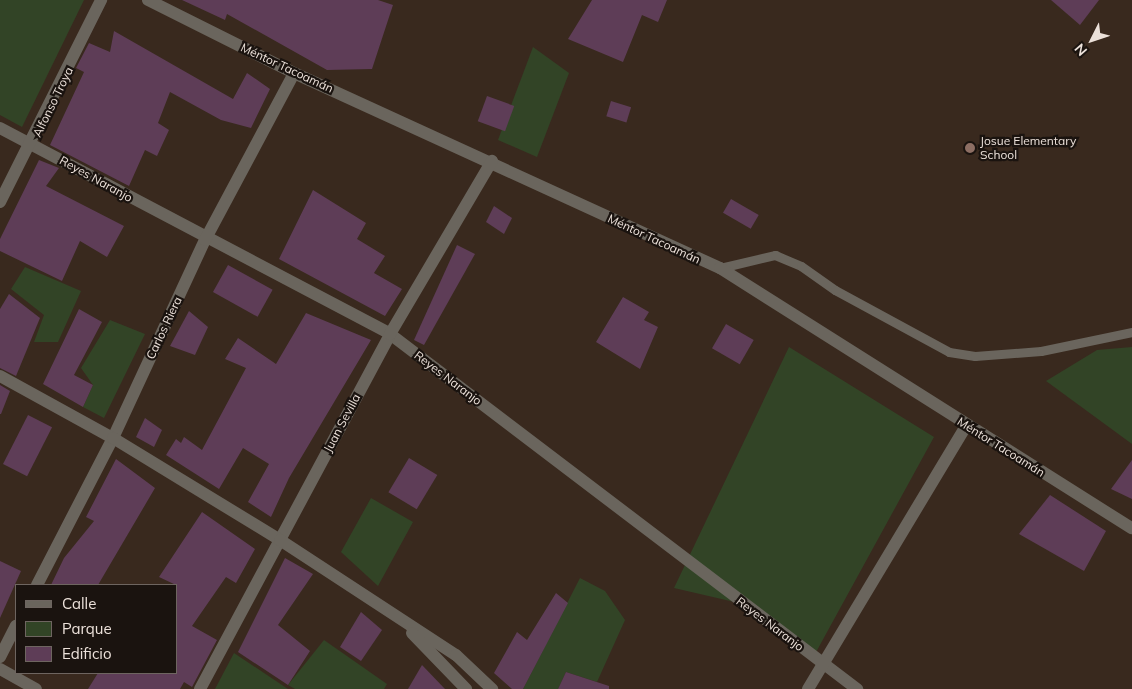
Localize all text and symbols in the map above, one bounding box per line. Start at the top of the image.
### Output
north arrow [1067,15,1117,65]
street label: Méntor Tacoamán [238,40,336,96]
text: N [1070,40,1091,60]
street label: Alfonso Troya [30,65,76,139]
place label: Josue Elementary School [980,134,1076,162]
marker: Josue Elementary School [964,142,976,154]
street label: Reyes Naranjo [57,153,135,205]
street label: Méntor Tacoamán [605,211,703,267]
street label: Carlos Riera [143,294,185,362]
street label: Reyes Naranjo [411,348,485,408]
street label: Juan Sevilla [321,391,363,455]
street label: Méntor Tacoamán [955,414,1047,480]
legend [15,584,178,674]
text: Calle [62,594,96,613]
street label: Reyes Naranjo [733,594,807,654]
text: Parque [62,619,112,638]
text: Edificio [62,644,112,663]

